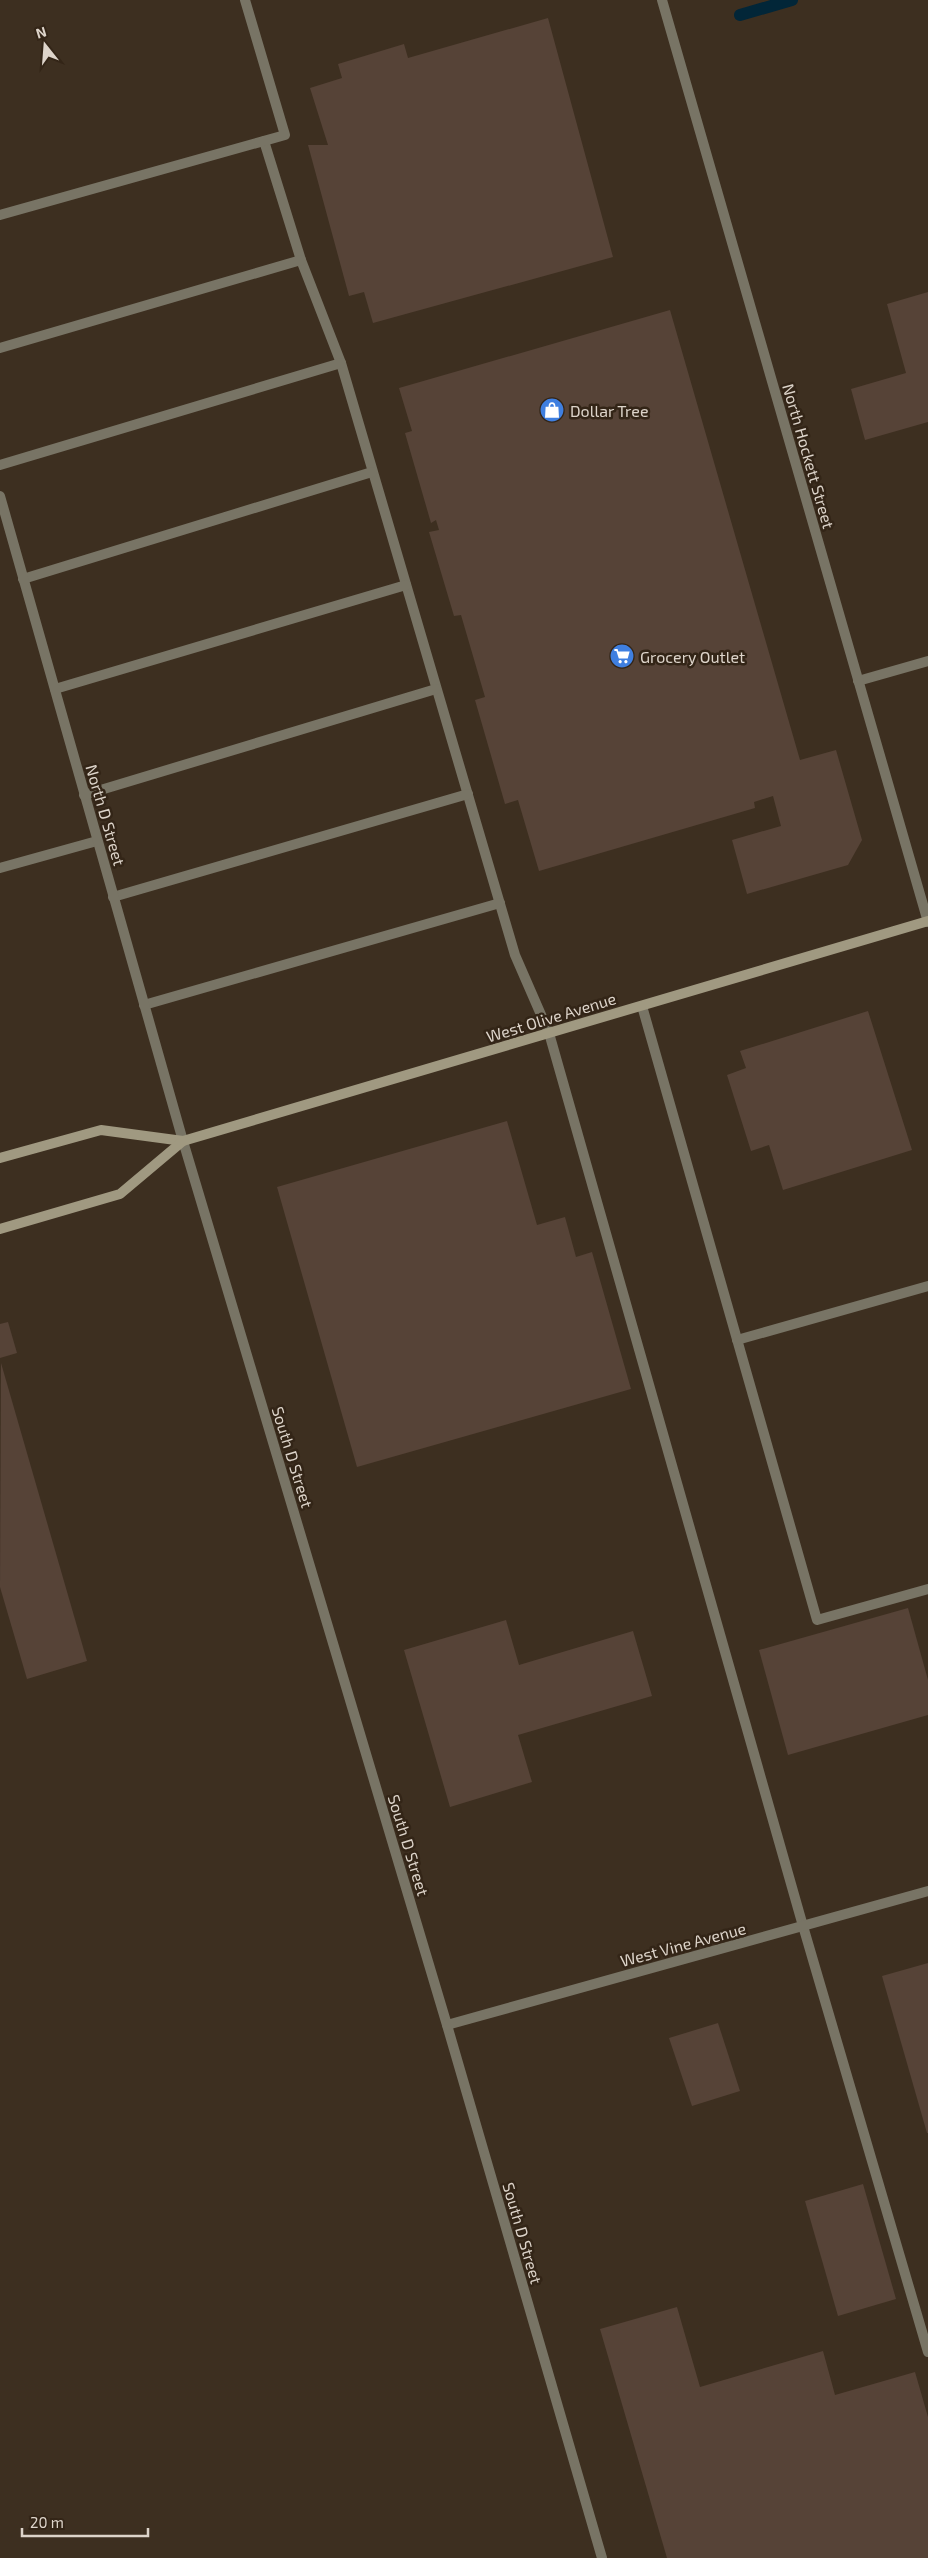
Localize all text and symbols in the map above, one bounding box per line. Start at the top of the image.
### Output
north arrow [20,20,70,70]
text: N [34,22,48,42]
street label: North Hockett Street [779,381,839,531]
shop icon: Dollar Tree [539,397,565,423]
place label: Dollar Tree [570,401,648,420]
supermarket icon: Grocery Outlet [609,643,635,669]
place label: Grocery Outlet [640,647,745,666]
street label: North D Street [82,762,130,868]
street label: West Olive Avenue [484,988,618,1046]
street label: South D Street [269,1404,317,1510]
street label: South D Street [385,1792,433,1898]
street label: West Vine Avenue [618,1918,748,1970]
street label: South D Street [499,2180,547,2286]
scale bar [22,2506,149,2538]
text: 20 m [30,2513,64,2531]

